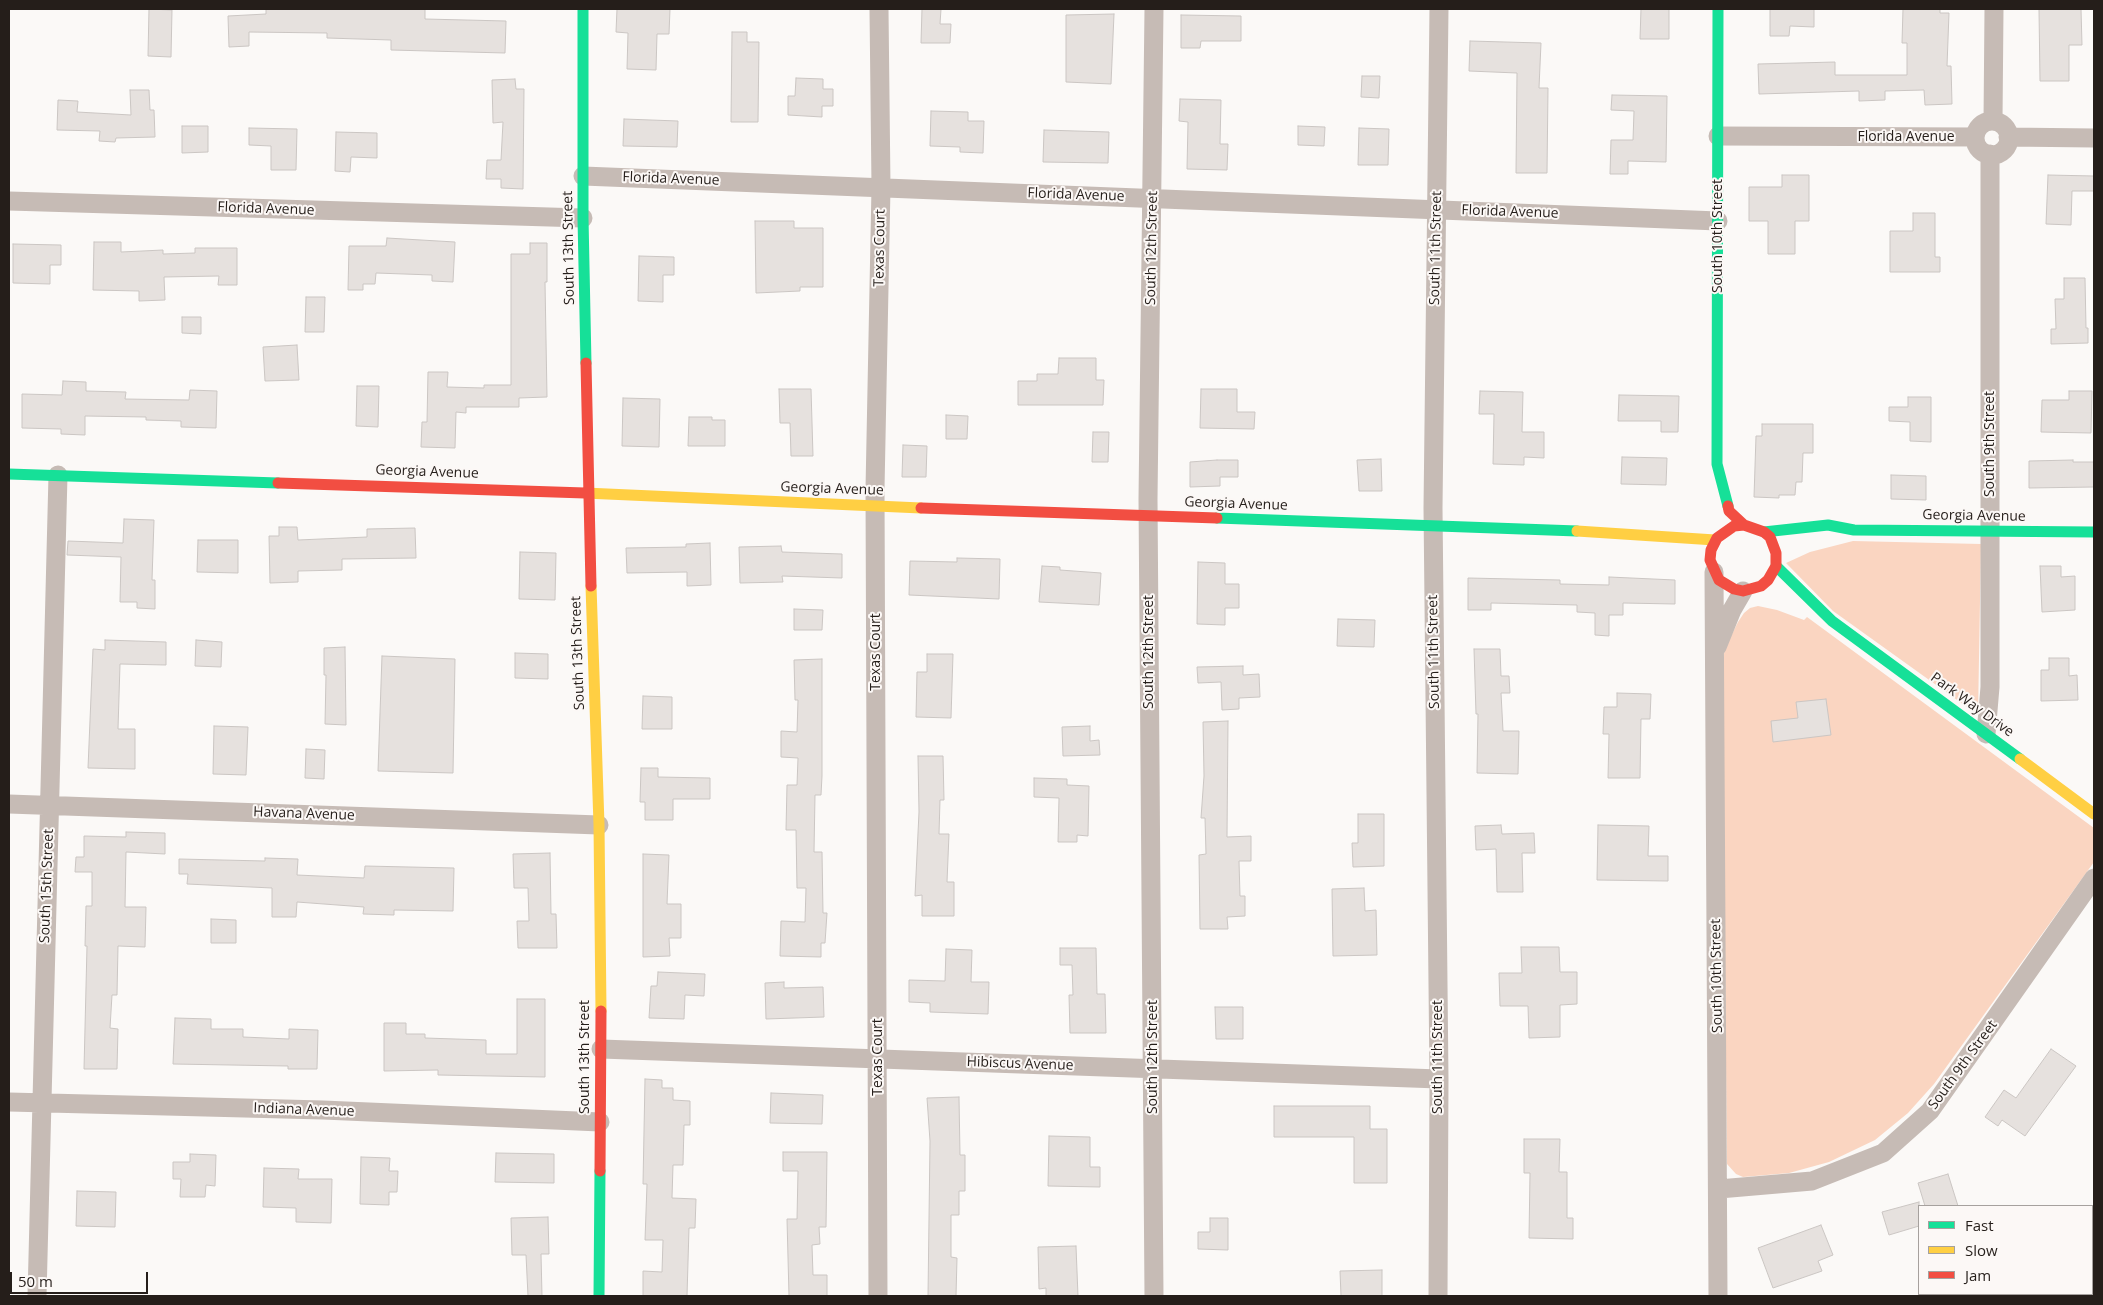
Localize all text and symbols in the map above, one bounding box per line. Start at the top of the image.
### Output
street label: Florida Avenue [1857,129,1955,145]
street label: Florida Avenue [622,169,720,189]
street label: South 10th Street [1710,179,1726,293]
street label: Florida Avenue [1027,185,1125,205]
street label: South 13th Street [560,191,578,305]
street label: South 12th Street [1143,191,1161,305]
street label: South 11th Street [1427,191,1445,305]
street label: Florida Avenue [217,199,315,219]
street label: Florida Avenue [1461,202,1559,222]
street label: Texas Court [871,209,889,287]
street label: South 9th Street [1982,391,1998,497]
street label: Georgia Avenue [375,462,479,482]
street label: Georgia Avenue [780,479,884,499]
street label: Georgia Avenue [1184,494,1288,514]
street label: Georgia Avenue [1922,507,2026,525]
street label: South 12th Street [1141,595,1157,709]
street label: South 11th Street [1425,595,1443,709]
street label: South 13th Street [568,596,588,710]
street label: Texas Court [868,613,884,691]
street label: Park Way Drive [1927,669,2017,741]
street label: Havana Avenue [253,804,355,824]
street label: South 15th Street [37,829,57,943]
street label: South 10th Street [1708,919,1726,1033]
street label: South 13th Street [577,1000,593,1114]
street label: South 12th Street [1145,1000,1161,1114]
street label: South 11th Street [1430,1000,1446,1114]
street label: South 9th Street [1925,1017,2001,1113]
street label: Texas Court [870,1018,886,1096]
street label: Hibiscus Avenue [966,1054,1074,1074]
street label: Indiana Avenue [253,1100,355,1120]
legend [1918,1205,2093,1295]
text: Fast [1965,1215,1994,1235]
text: Slow [1965,1240,1998,1260]
scale bar [12,1262,150,1294]
text: Jam [1965,1265,1991,1285]
text: 50 m [18,1271,53,1291]

